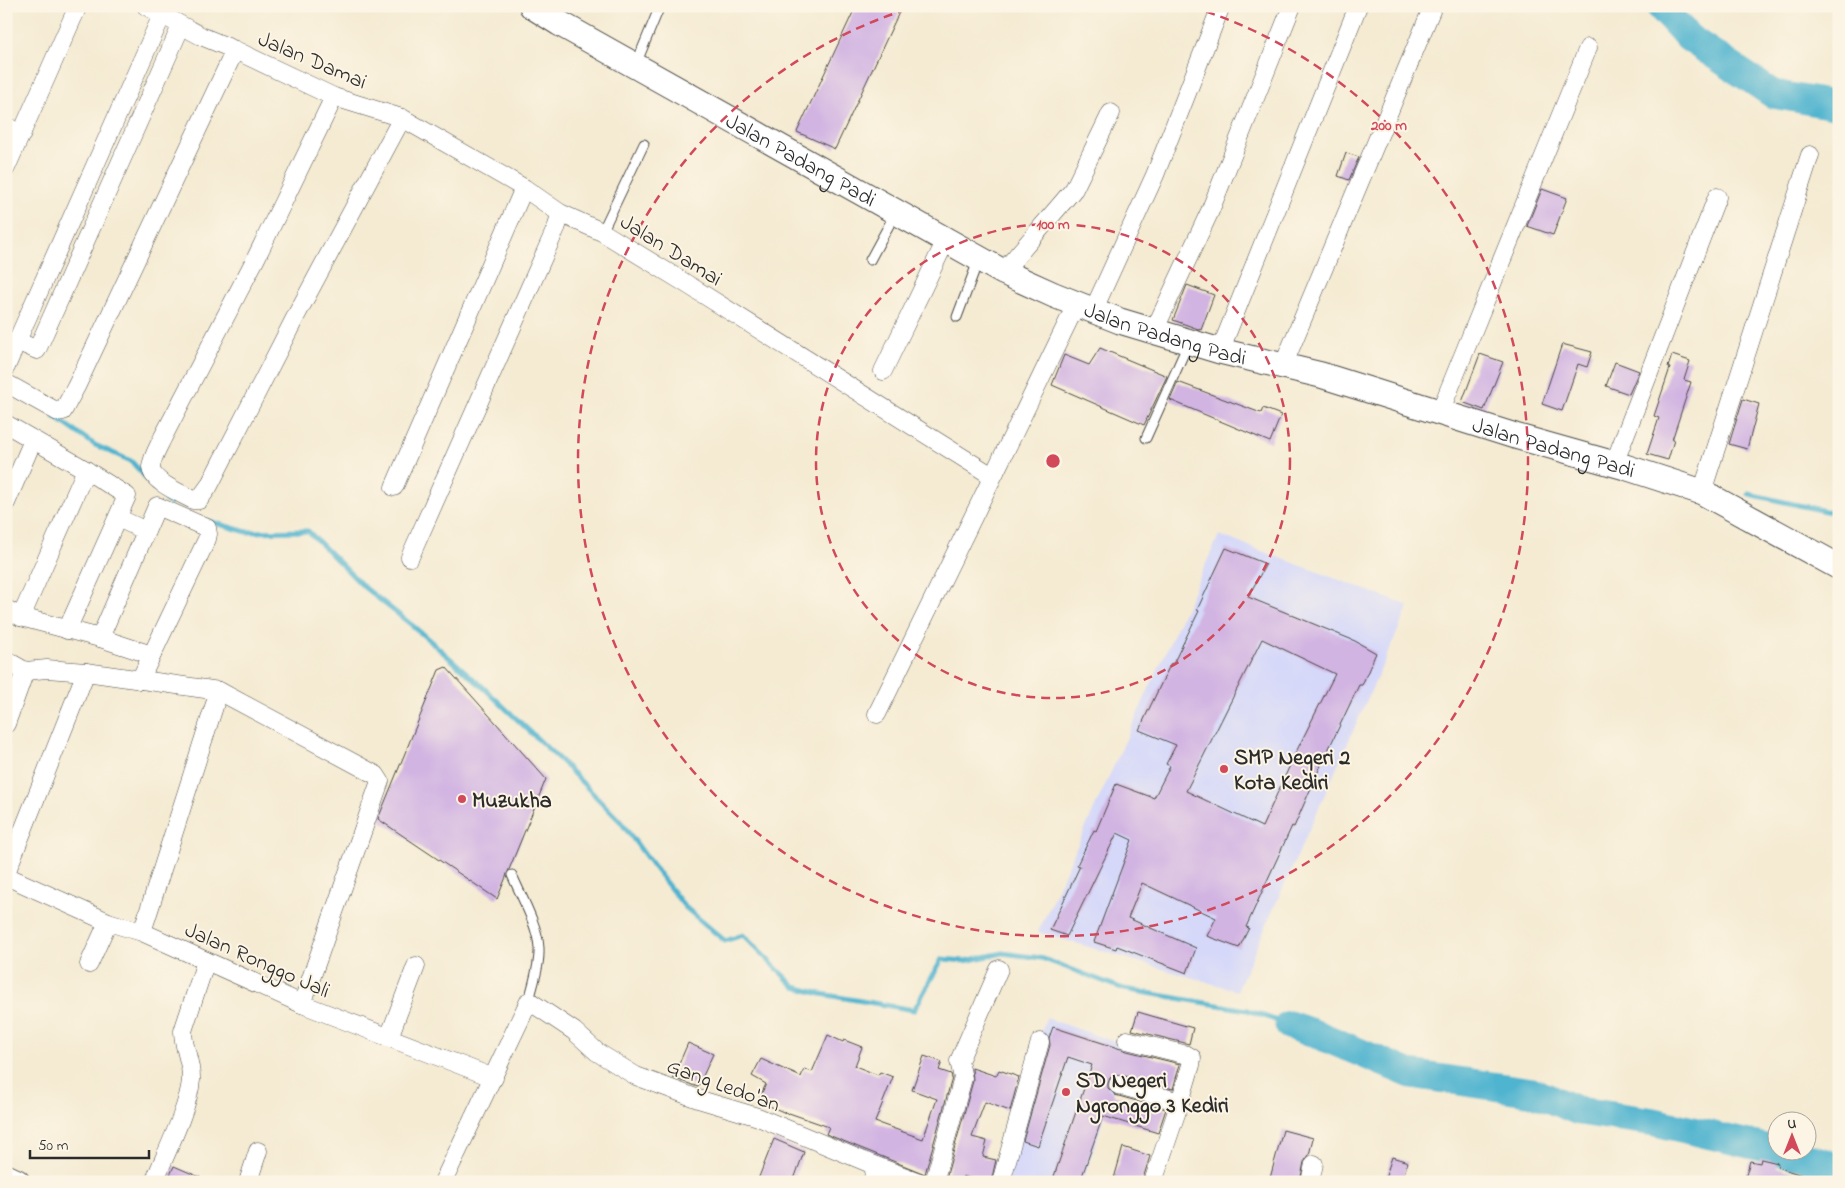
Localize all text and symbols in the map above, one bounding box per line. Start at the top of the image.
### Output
street label: Jalan Damai [252,24,371,99]
street label: Jalan Padang Padi [719,107,881,217]
text: 200 m [1370,115,1407,137]
street label: Jalan Damai [613,207,728,296]
text: 100 m [1036,214,1070,236]
street label: Jalan Padang Padi [1079,295,1249,376]
street label: Jalan Padang Padi [1468,411,1639,488]
centre of rings [1044,452,1062,470]
place label: SMP Negeri 2 Kota Kediri [1234,743,1350,800]
marker: SMP Negeri 2 Kota Kediri [1218,763,1230,775]
place label: Muzukha [472,786,552,818]
marker: Muzukha [456,793,468,805]
street label: Jalan Ronggo Jali [179,915,335,1009]
street label: Gang Ledo'an [661,1051,784,1123]
place label: SD Negeri Ngronggo 3 Kediri [1076,1066,1229,1124]
marker: SD Negeri Ngronggo 3 Kediri [1060,1086,1072,1098]
north arrow [1768,1110,1818,1160]
text: U [1788,1114,1797,1135]
scale bar [30,1128,149,1160]
text: 50 m [38,1135,69,1157]

